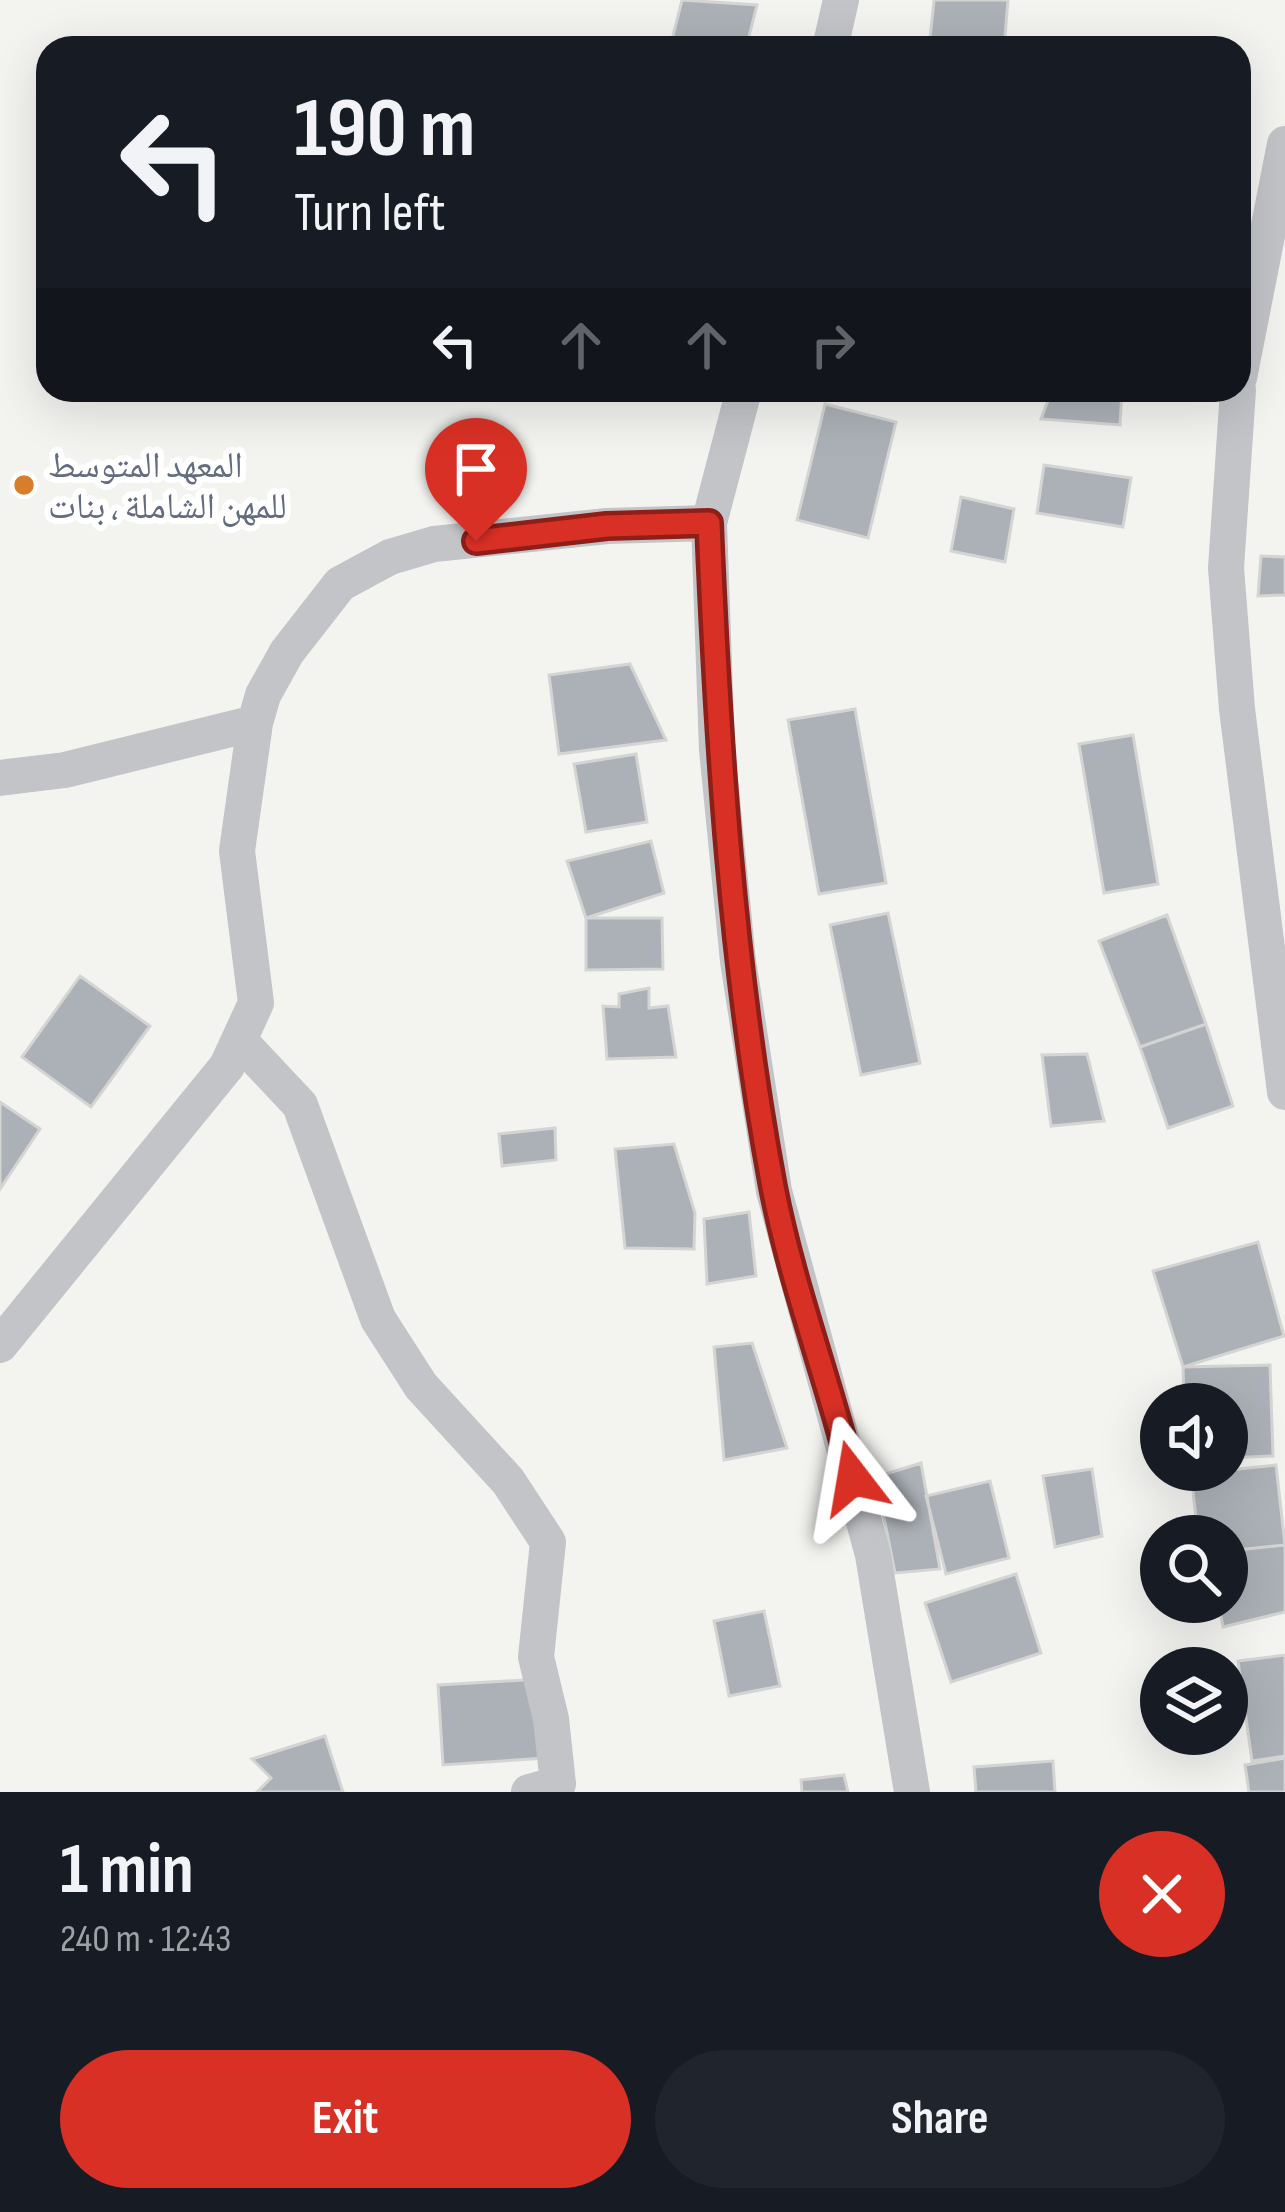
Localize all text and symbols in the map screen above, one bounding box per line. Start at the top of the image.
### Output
text: 190 m [294,79,476,180]
icon: left [96,84,252,240]
text: Turn left [294,181,446,246]
icon: left [422,312,488,378]
icon: ahead [548,312,614,378]
icon: ahead [674,312,740,378]
icon: right [800,312,866,378]
pin [425,418,527,541]
icon: arrive [443,436,509,502]
place label: المعهد المتوسط للمهن الشاملة ، بنات [48,445,287,529]
marker: المعهد المتوسط للمهن الشاملة ، بنات [11,472,37,498]
map controls [1140,1383,1248,1755]
button: sound [1140,1383,1248,1491]
position arrow [790,1415,916,1541]
button: search [1140,1515,1248,1623]
button: layers [1140,1647,1248,1755]
text: 1 min [60,1827,194,1914]
button: close [1099,1831,1225,1957]
text: 240 m · 12:43 [60,1916,231,1963]
button: Exit [60,2050,631,2188]
button: Share [655,2050,1225,2188]

